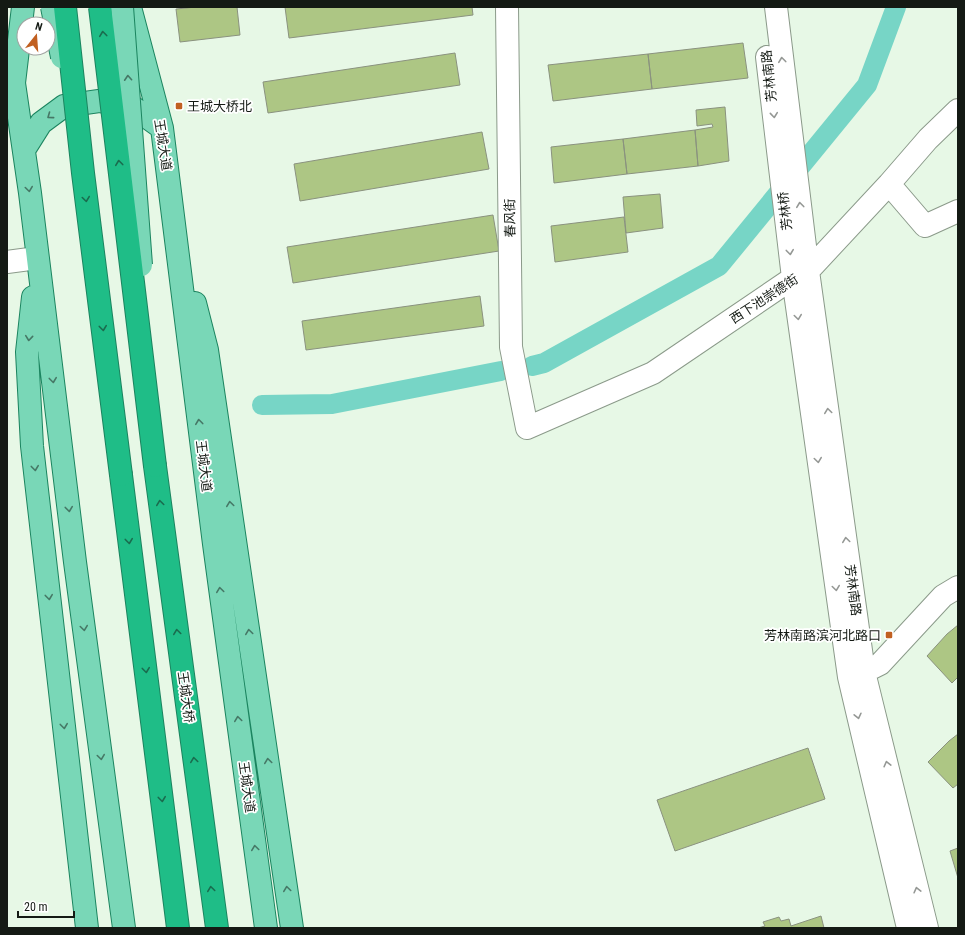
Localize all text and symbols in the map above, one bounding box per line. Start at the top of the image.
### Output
north arrow [16,16,56,56]
text: N [34,20,44,34]
one-way arrow [99,31,108,37]
street label: 芳林南路 [759,49,779,103]
one-way arrow [778,57,787,63]
one-way arrow [123,75,132,81]
place label: 王城大桥北 [187,99,252,114]
marker: 王城大桥北 [174,101,184,111]
one-way arrow [48,111,55,118]
one-way arrow [769,112,778,118]
street label: 王城大道 [152,118,174,172]
one-way arrow [115,160,124,166]
one-way arrow [24,186,33,192]
street label: 芳林桥 [775,191,795,231]
one-way arrow [81,196,90,202]
street label: 春风街 [502,198,518,238]
one-way arrow [796,202,805,208]
one-way arrow [785,249,794,255]
street label: 西下池崇德街 [727,271,801,327]
one-way arrow [793,314,802,320]
one-way arrow [98,325,107,331]
one-way arrow [25,335,34,341]
one-way arrow [48,377,57,383]
one-way arrow [824,408,833,414]
one-way arrow [194,419,203,425]
street label: 王城大道 [193,439,215,493]
one-way arrow [813,457,822,463]
one-way arrow [30,465,39,471]
one-way arrow [156,500,165,506]
one-way arrow [226,500,235,507]
one-way arrow [64,506,73,512]
one-way arrow [842,537,851,543]
one-way arrow [125,538,134,544]
street label: 芳林南路 [842,563,864,617]
one-way arrow [831,585,840,591]
one-way arrow [216,587,225,593]
one-way arrow [45,594,54,600]
one-way arrow [79,625,88,631]
place label: 芳林南路滨河北路口 [764,628,881,643]
one-way arrow [173,629,182,635]
one-way arrow [245,629,254,635]
marker: 芳林南路滨河北路口 [884,630,894,640]
one-way arrow [141,667,150,673]
street label: 王城大桥 [175,670,197,724]
one-way arrow [853,713,862,720]
one-way arrow [234,716,243,722]
one-way arrow [59,723,68,729]
one-way arrow [96,754,105,760]
one-way arrow [190,757,199,764]
one-way arrow [264,758,273,764]
street label: 王城大道 [236,760,258,814]
one-way arrow [883,761,891,767]
one-way arrow [157,796,166,802]
one-way arrow [251,845,260,851]
one-way arrow [207,886,216,892]
one-way arrow [283,886,292,892]
one-way arrow [914,887,922,893]
scale bar [18,893,74,919]
text: 20 m [24,900,48,914]

